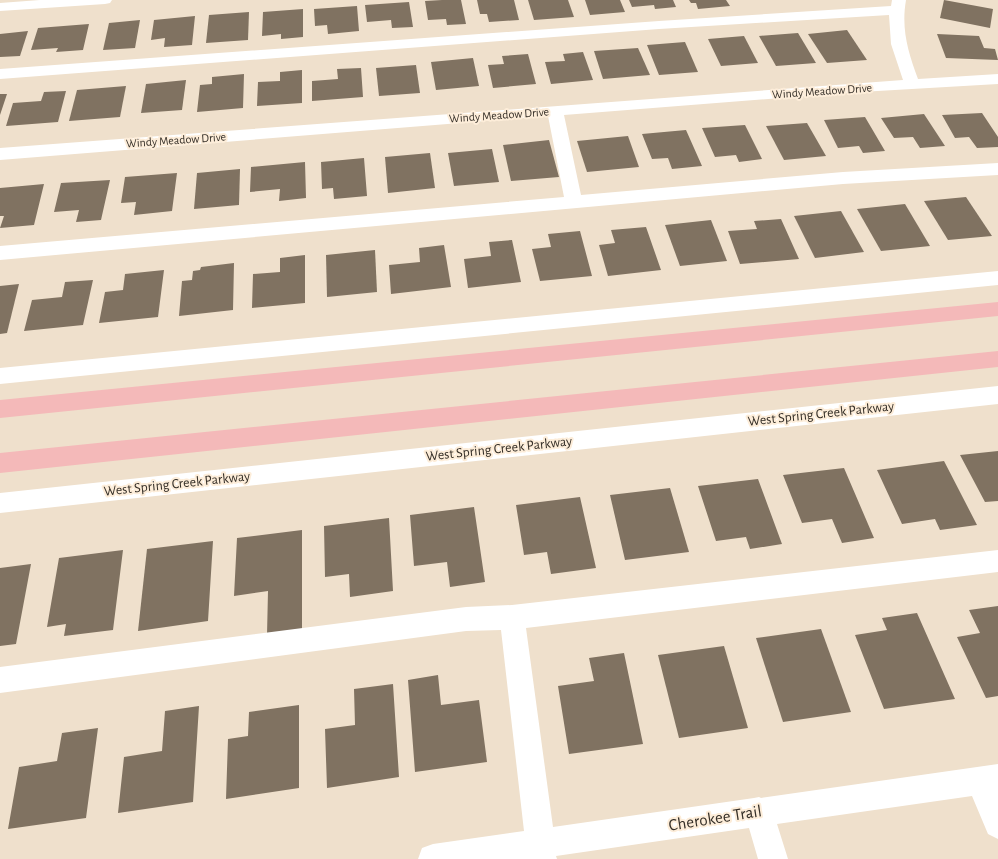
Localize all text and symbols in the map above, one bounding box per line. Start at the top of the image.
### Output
street label: Windy Meadow Drive [772,82,873,101]
street label: Windy Meadow Drive [449,106,550,125]
street label: Windy Meadow Drive [126,131,227,150]
street label: West Spring Creek Parkway [747,399,895,429]
street label: West Spring Creek Parkway [425,434,573,464]
street label: West Spring Creek Parkway [103,469,251,499]
street label: Cherokee Trail [667,802,763,834]

